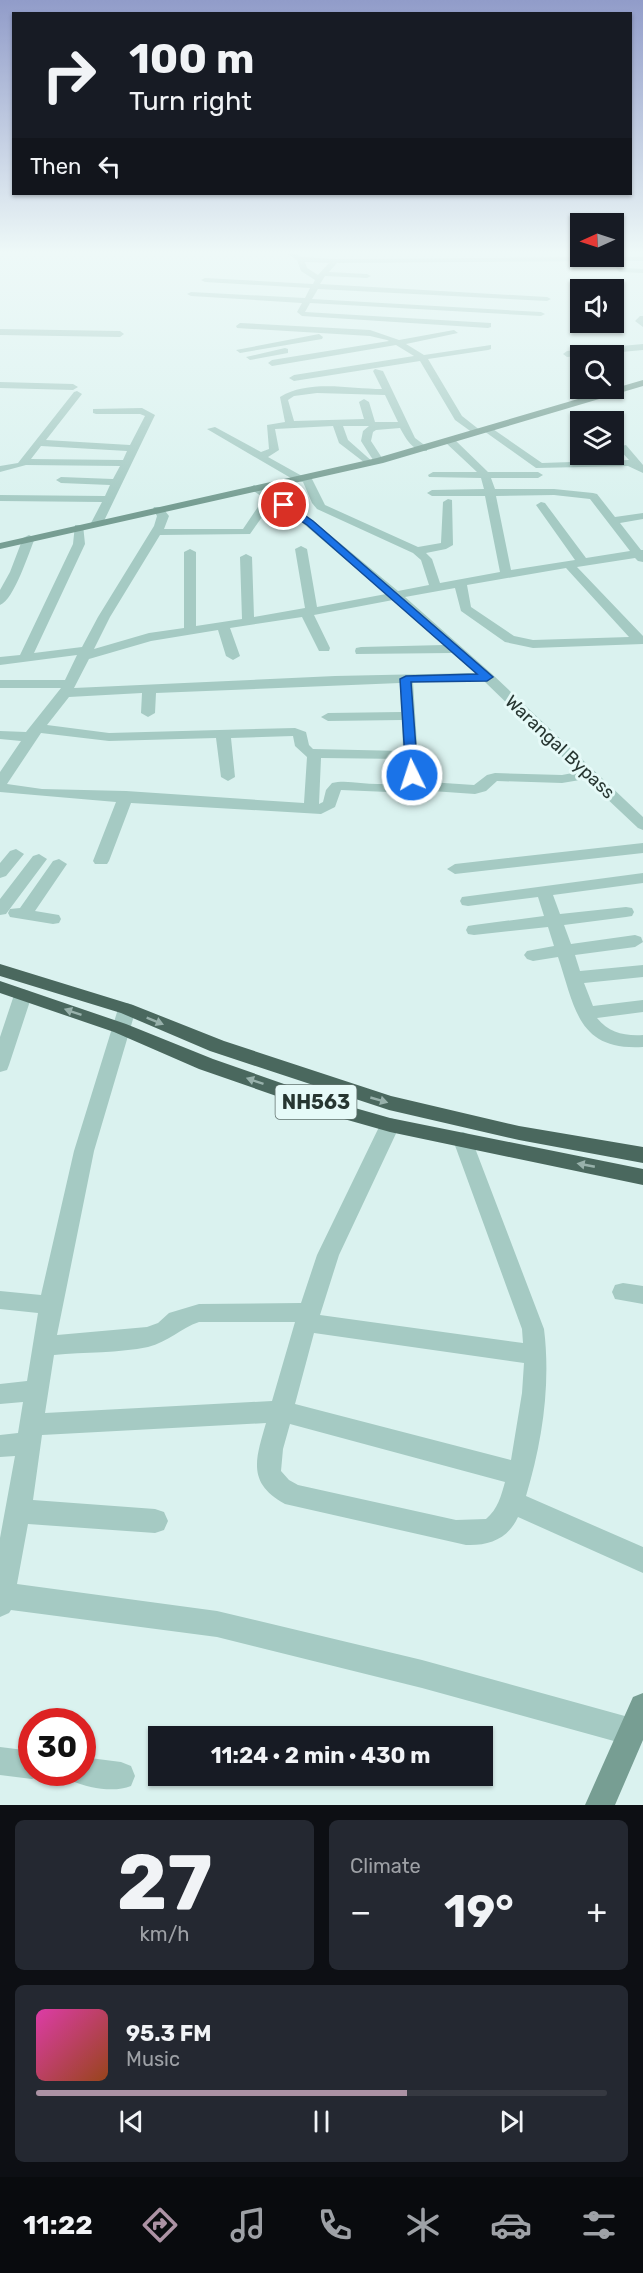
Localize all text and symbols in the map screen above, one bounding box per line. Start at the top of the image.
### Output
text: 100 m [129,34,254,84]
icon: right [30,36,108,114]
text: Turn right [129,85,252,117]
icon: left [93,150,126,183]
text: Then [30,153,81,180]
north arrow [570,213,624,267]
map controls [570,213,624,465]
button: sound [570,279,624,333]
button: search [570,345,624,399]
button: layers [570,411,624,465]
pin [258,479,309,530]
icon: arrive [267,488,300,521]
street label: Warangal Bypass [501,691,619,803]
position arrow [380,743,444,807]
one-way arrow [64,1006,82,1016]
one-way arrow [147,1016,165,1026]
one-way arrow [246,1075,264,1085]
road number: NH563 [276,1085,356,1119]
one-way arrow [370,1096,388,1105]
one-way arrow [576,1160,595,1169]
speed limit sign: 30 [18,1708,96,1786]
text: 11:24 · 2 min · 430 m [211,1742,430,1769]
text: 27 [117,1836,212,1929]
text: Climate [350,1854,421,1878]
text: 19° [444,1885,514,1938]
text: − [350,1892,371,1931]
text: + [586,1892,607,1931]
text: km/h [140,1922,189,1946]
text: 95.3 FM [126,2020,211,2047]
text: Music [126,2047,180,2071]
icon: previous [115,2105,148,2138]
icon: pause [305,2105,338,2138]
icon: next [495,2105,528,2138]
icon: directions [139,2204,181,2246]
icon: music [227,2204,269,2246]
icon: phone [314,2204,356,2246]
icon: climate [402,2204,444,2246]
icon: car [490,2204,532,2246]
icon: filters [578,2204,620,2246]
text: 11:22 [23,2209,93,2241]

